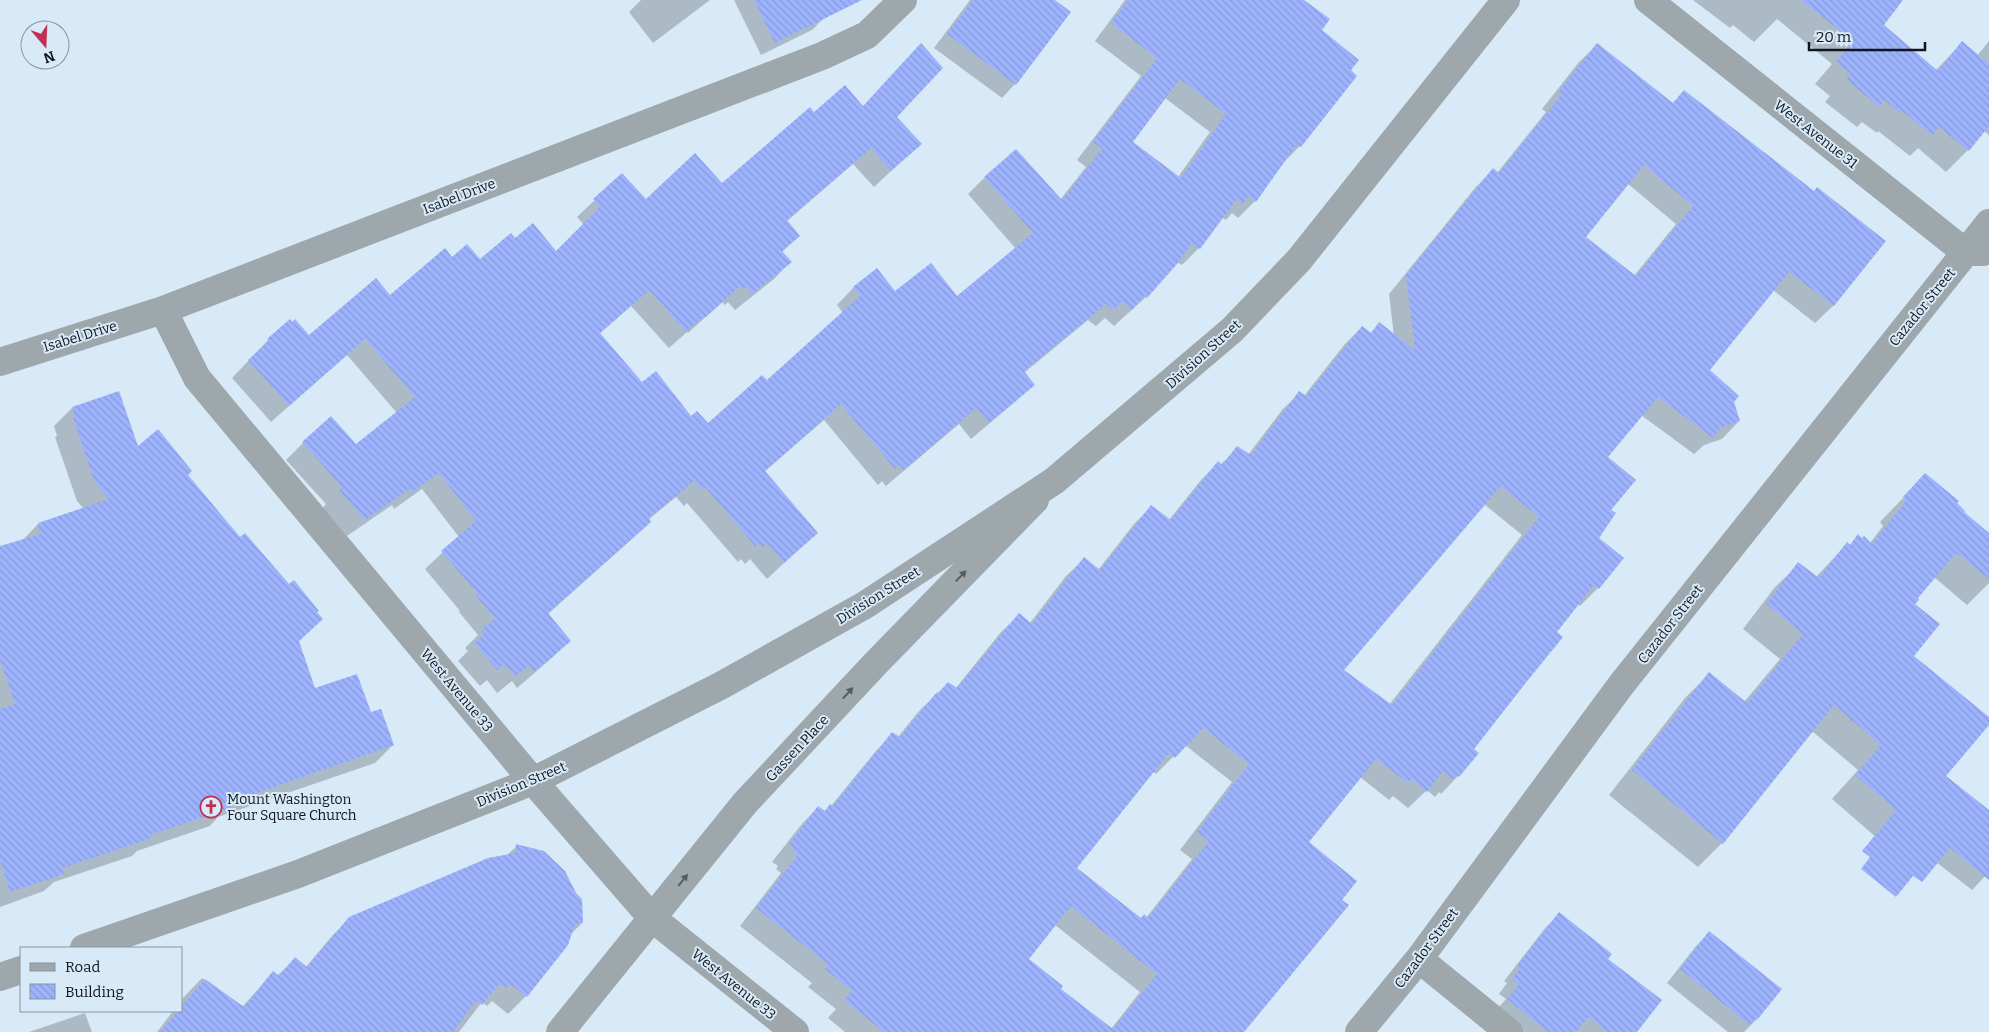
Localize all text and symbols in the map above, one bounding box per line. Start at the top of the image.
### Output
north arrow [20,20,70,70]
scale bar [1809,20,1925,52]
text: 20 m [1816,28,1852,46]
text: N [41,47,57,67]
street label: West Avenue 31 [1771,97,1861,172]
street label: Isabel Drive [421,175,498,218]
street label: Cazador Street [1886,265,1959,350]
street label: Division Street [1162,316,1244,393]
street label: Isabel Drive [41,317,119,356]
street label: Division Street [833,563,923,628]
one-way arrow [955,570,967,582]
street label: Cazador Street [1634,581,1707,667]
street label: West Avenue 33 [417,645,496,735]
one-way arrow [842,687,854,699]
street label: Gassen Place [762,712,832,785]
street label: Division Street [474,758,568,811]
place label: Mount Washington Four Square Church [227,791,357,824]
church icon: Mount Washington Four Square Church [199,795,223,819]
one-way arrow [677,874,688,887]
street label: Cazador Street [1391,905,1462,992]
street label: West Avenue 33 [688,945,779,1023]
legend [20,947,182,1012]
text: Road [65,958,100,976]
text: Building [65,983,124,1001]

